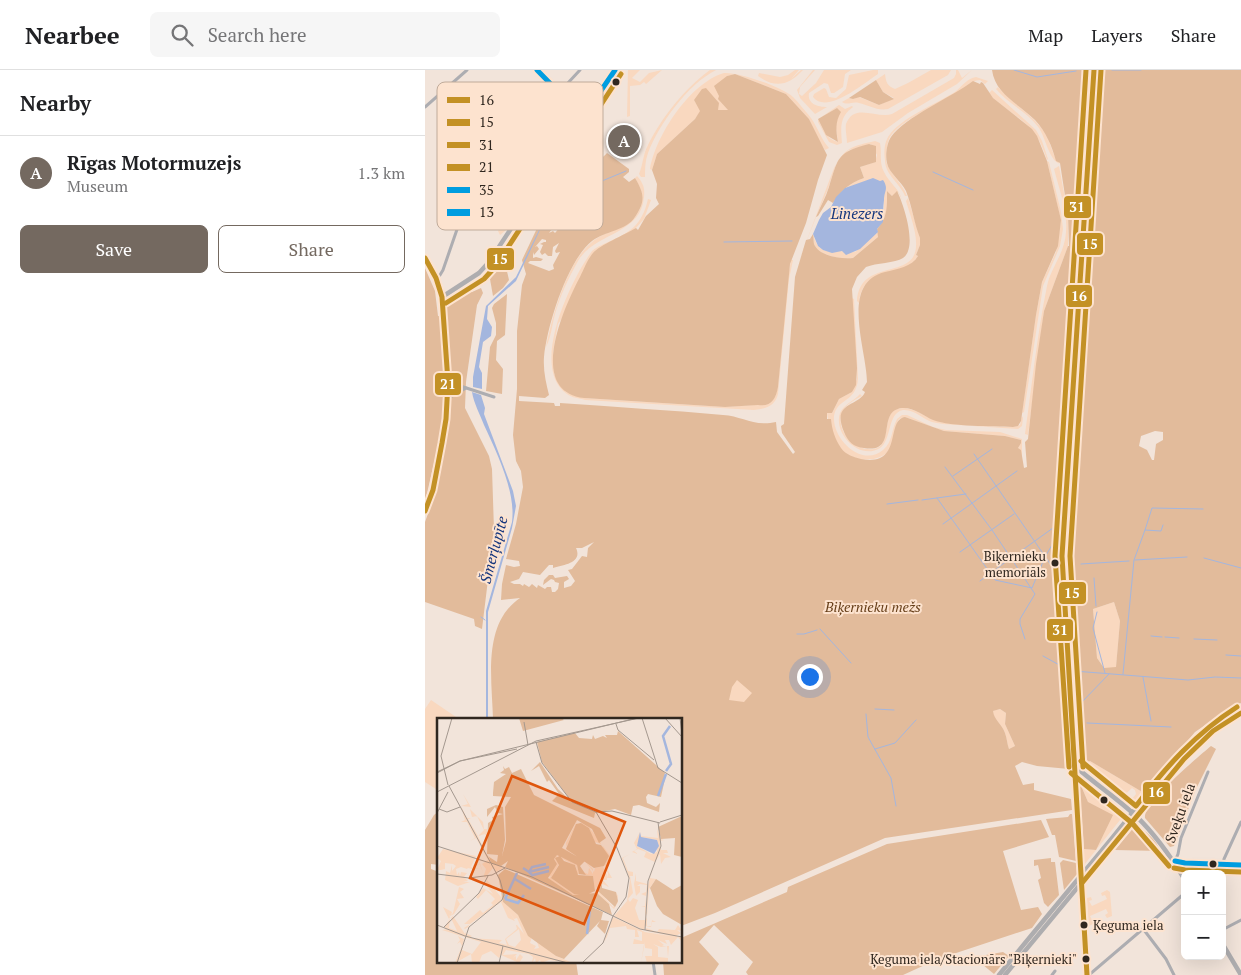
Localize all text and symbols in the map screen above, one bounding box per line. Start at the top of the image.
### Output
search box [150,12,500,57]
text: Nearbee [25,19,120,51]
icon: search [168,21,196,49]
text: Search here [208,22,307,47]
text: Map [1028,23,1063,47]
text: Layers [1091,23,1143,47]
text: Share [1171,23,1216,47]
unlabelled marker [611,77,621,87]
legend [437,82,603,230]
text: Nearby [20,89,91,117]
text: 16 [479,90,494,109]
text: 15 [479,112,494,131]
pin: A [608,122,640,160]
text: 31 [479,135,494,154]
text: Rīgas Motormuzejs [67,150,241,175]
text: 21 [479,157,494,176]
text: A [30,162,42,184]
text: 1.3 km [358,162,405,184]
text: Museum [67,175,128,197]
text: 35 [479,180,494,199]
line badge: 31 [1063,195,1092,219]
text: 31 [1069,197,1085,216]
text: 13 [479,202,494,221]
water label: Linezers [830,203,883,223]
button: Save [20,225,208,273]
button: Share [218,225,405,273]
line badge: 15 [1076,232,1104,256]
text: 15 [1082,234,1098,253]
line badge: 15 [486,247,515,271]
text: 15 [492,249,508,268]
line badge: 16 [1065,284,1093,308]
text: 16 [1071,286,1087,305]
line badge: 21 [434,372,462,396]
text: 21 [440,374,456,393]
water label: Šmerļupīte [474,514,512,586]
place label: Biķernieku memoriāls [984,547,1047,581]
marker: Biķernieku memoriāls [1050,558,1060,568]
line badge: 15 [1058,581,1087,605]
text: 15 [1064,583,1080,602]
park label: Biķernieku mežs [824,597,921,616]
line badge: 31 [1046,618,1074,642]
text: 31 [1052,620,1068,639]
your location [797,664,823,690]
inset map [437,718,683,962]
street label: Sveķu iela [1160,780,1199,845]
line badge: 16 [1142,781,1171,805]
text: 16 [1148,782,1164,801]
unlabelled marker [1099,795,1109,805]
unlabelled marker [1208,859,1218,869]
map controls [1181,870,1226,960]
button: + [1181,870,1226,915]
button: − [1181,915,1226,960]
place label: Ķeguma iela [1093,916,1164,934]
marker: Ķeguma iela [1079,920,1089,930]
place label: Ķeguma iela/Stacionārs "Biķernieki" [870,950,1077,968]
marker: Ķeguma iela/Stacionārs "Biķernieki" [1081,954,1091,964]

